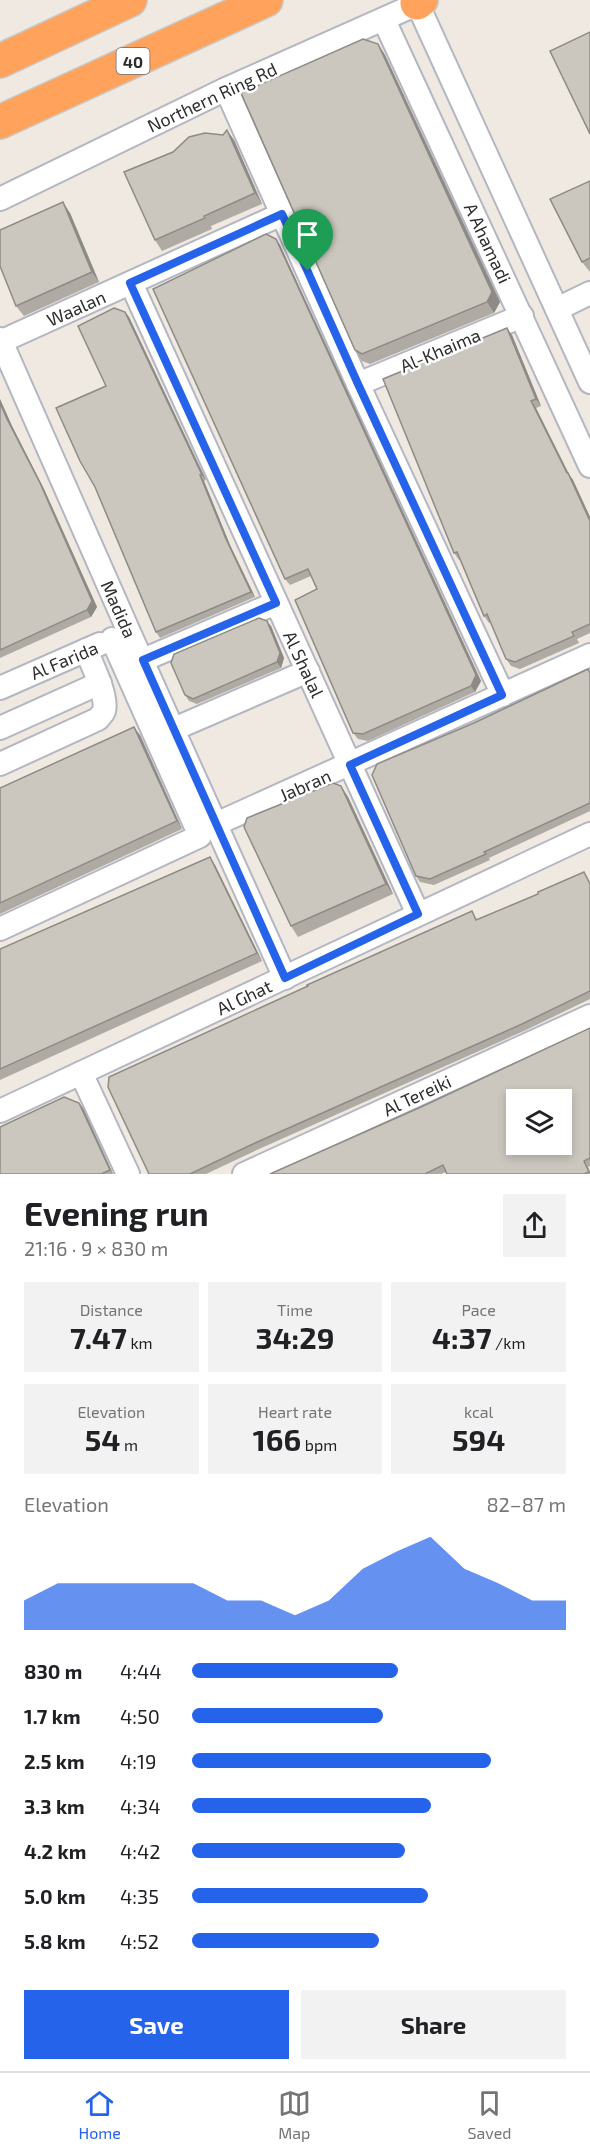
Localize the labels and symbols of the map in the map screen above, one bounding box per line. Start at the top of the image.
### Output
road number: 40 [116,48,150,74]
street label: Northern Ring Rd [144,57,280,137]
street label: A Ahamadi [460,199,516,287]
pin [282,209,333,271]
street label: Waalan [43,285,109,331]
street label: Al-Khaima [396,323,484,377]
street label: Madida [97,577,141,641]
street label: Al Shalal [279,627,329,701]
street label: Al Farida [27,636,101,684]
street label: Jabran [276,764,334,806]
street label: Al Ghat [213,975,275,1019]
street label: Al Tereiki [379,1070,455,1120]

